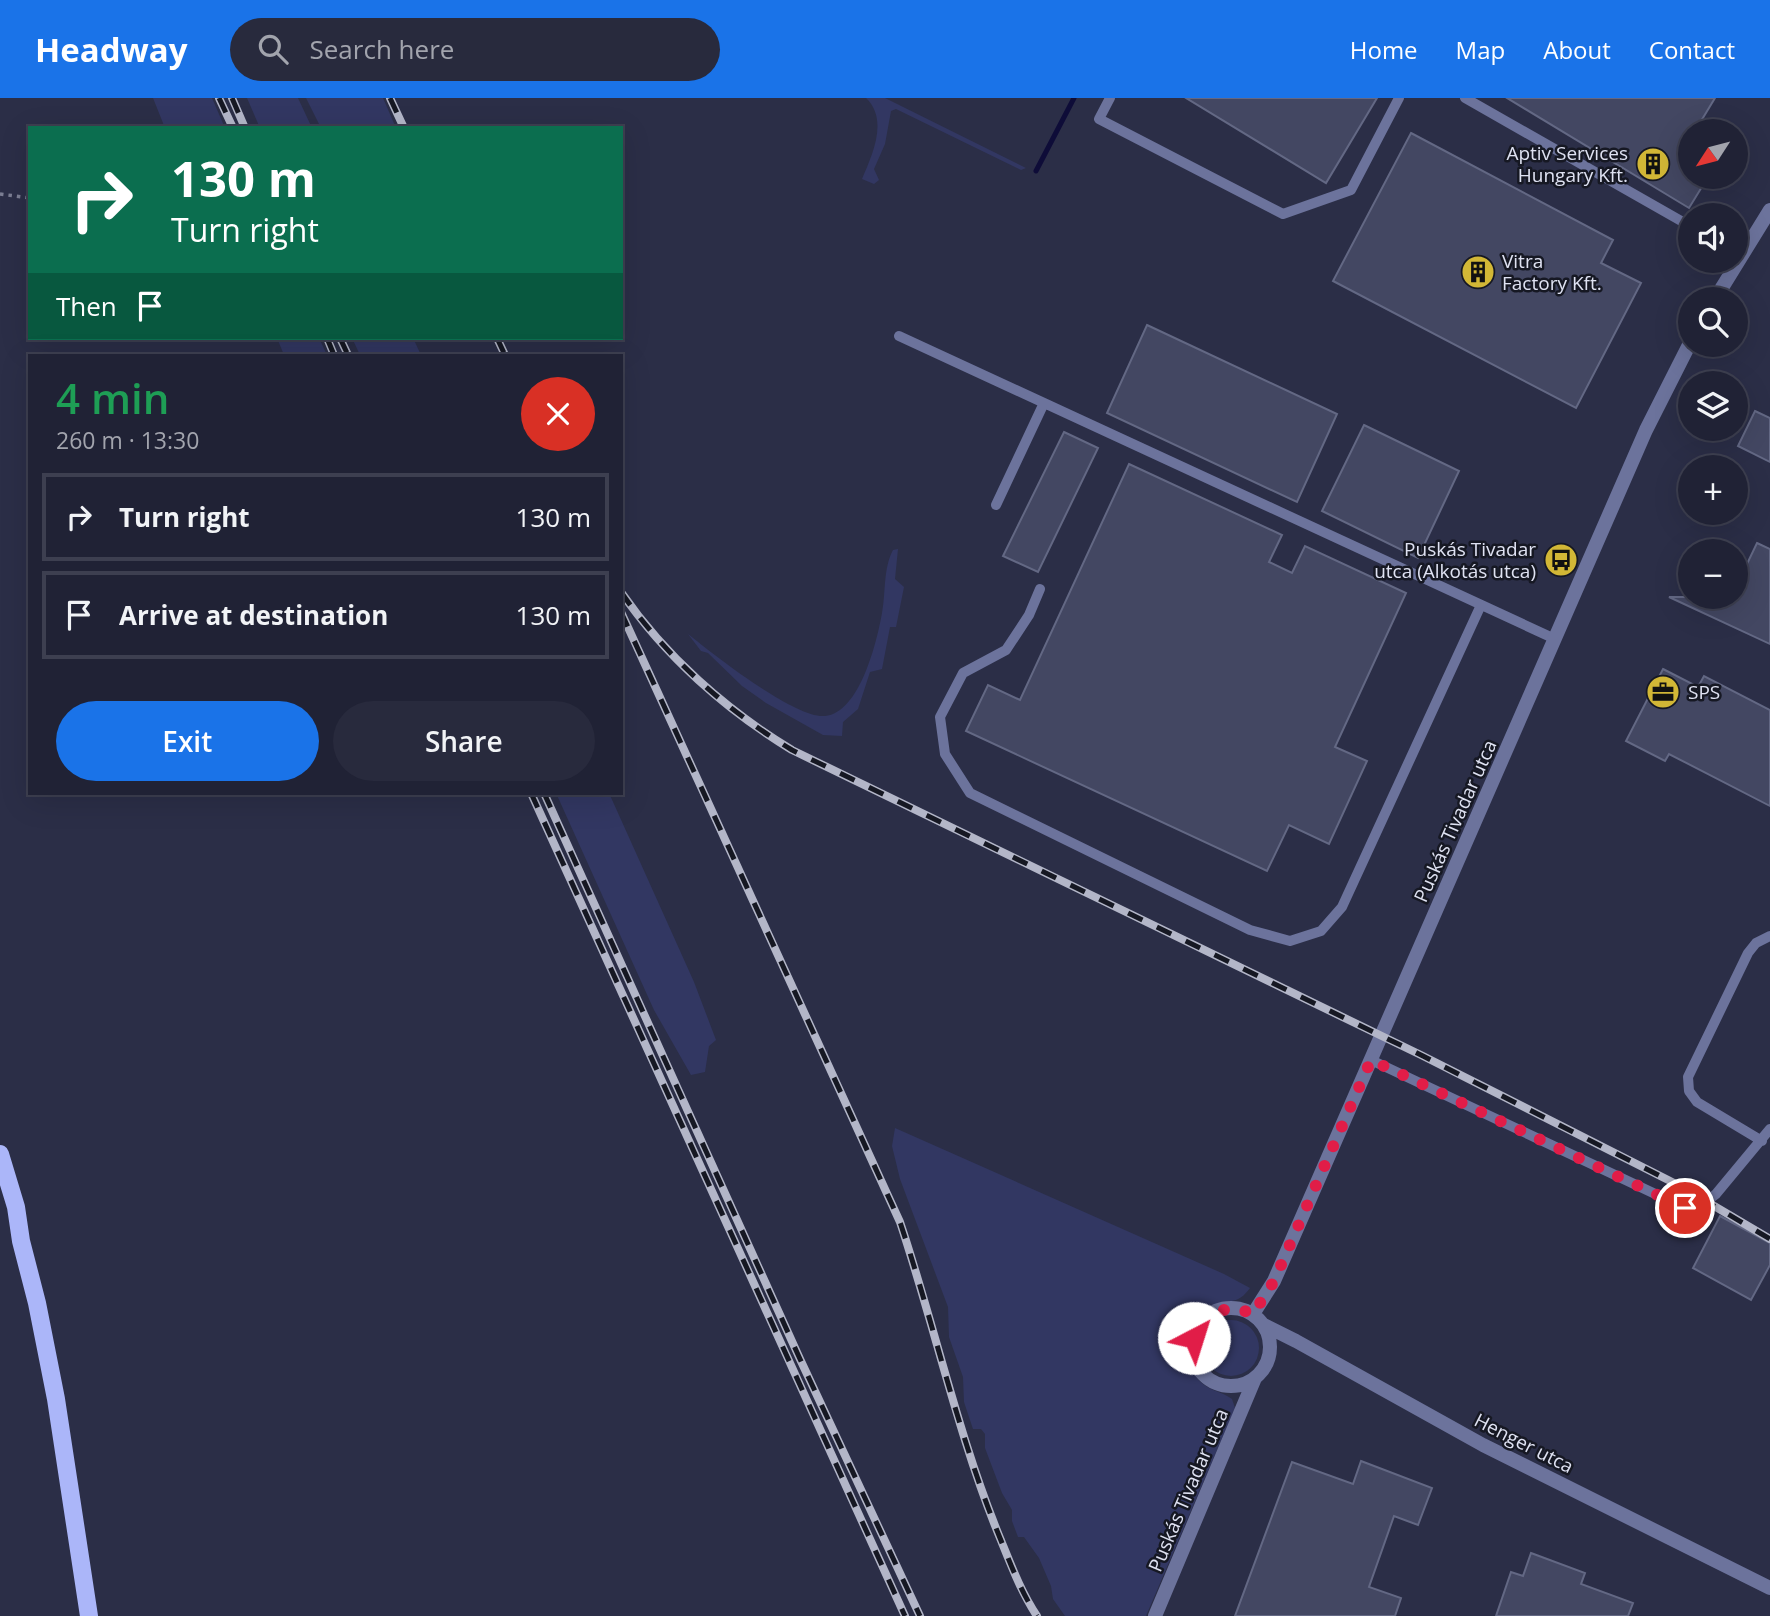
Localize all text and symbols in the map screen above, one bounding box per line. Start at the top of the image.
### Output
search box [230,18,720,81]
text: Headway [35,27,188,72]
icon: search [254,30,292,68]
text: Search here [310,31,454,67]
text: Home [1350,33,1418,66]
text: Map [1456,33,1505,66]
text: About [1543,33,1611,66]
text: Contact [1649,33,1735,66]
north arrow [1678,119,1748,189]
map controls [1678,119,1748,609]
place label: Aptiv Services Hungary Kft. [1506,140,1628,188]
text: 130 m [171,145,316,211]
building icon: Aptiv Services Hungary Kft. [1634,145,1672,183]
icon: right [56,154,147,245]
button: sound [1678,203,1748,273]
text: Turn right [171,208,319,251]
place label: Vitra Factory Kft. [1502,248,1602,296]
building icon: Vitra Factory Kft. [1459,253,1497,291]
icon: arrive [131,287,169,325]
button: search [1678,287,1748,357]
text: Then [56,288,117,324]
text: 4 min [56,369,169,426]
button: layers [1678,371,1748,441]
button: close [521,377,595,451]
text: 260 m · 13:30 [56,424,199,456]
button: + [1678,455,1748,525]
icon: right [60,498,98,536]
text: Turn right [119,499,250,535]
text: 130 m [516,499,591,535]
place label: Puskás Tivadar utca (Alkotás utca) [1374,536,1536,584]
button: − [1678,539,1748,609]
bus stop icon: Puskás Tivadar utca (Alkotás utca) [1542,541,1580,579]
icon: arrive [60,596,98,634]
text: Arrive at destination [119,597,388,633]
text: 130 m [516,597,591,633]
office icon: SPS [1644,673,1682,711]
place label: SPS [1688,679,1720,705]
button: Exit [56,701,319,781]
button: Share [333,701,595,781]
street label: Puskás Tivadar utca [1408,736,1502,906]
pin [1655,1178,1715,1238]
icon: arrive [1666,1189,1704,1227]
position arrow [1157,1301,1231,1375]
street label: Puskás Tivadar utca [1142,1404,1234,1576]
street label: Henger utca [1470,1407,1578,1479]

